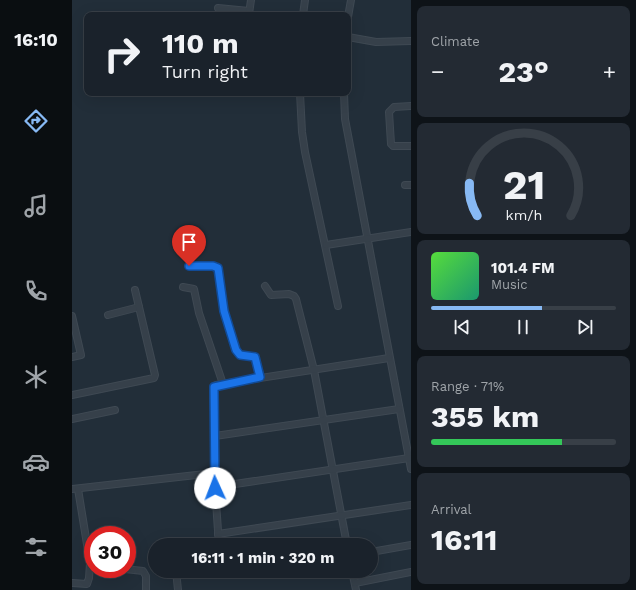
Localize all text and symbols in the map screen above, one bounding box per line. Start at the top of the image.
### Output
text: 110 m [162,27,239,60]
icon: right [96,28,148,80]
text: 16:10 [14,29,58,50]
text: Climate [431,34,480,49]
text: 23° [498,54,549,89]
text: − [431,59,444,84]
text: + [603,59,616,84]
text: Turn right [162,61,248,82]
icon: directions [22,107,50,135]
text: 21 [502,160,545,209]
icon: music [22,192,50,220]
text: km/h [505,207,542,223]
pin [172,225,206,266]
icon: arrive [178,231,200,253]
text: 101.4 FM [491,259,555,277]
icon: phone [22,277,50,305]
text: Music [491,277,528,292]
icon: previous [451,316,473,338]
icon: pause [512,316,534,338]
icon: next [574,316,596,338]
icon: climate [22,363,50,391]
text: Range · 71% [431,379,504,394]
text: 355 km [431,399,539,434]
icon: car [22,448,50,476]
position arrow [194,467,236,509]
text: Arrival [431,502,472,517]
text: 16:11 [431,522,497,557]
speed limit sign: 30 [84,526,136,578]
icon: filters [22,533,50,561]
text: 16:11 · 1 min · 320 m [192,549,334,567]

